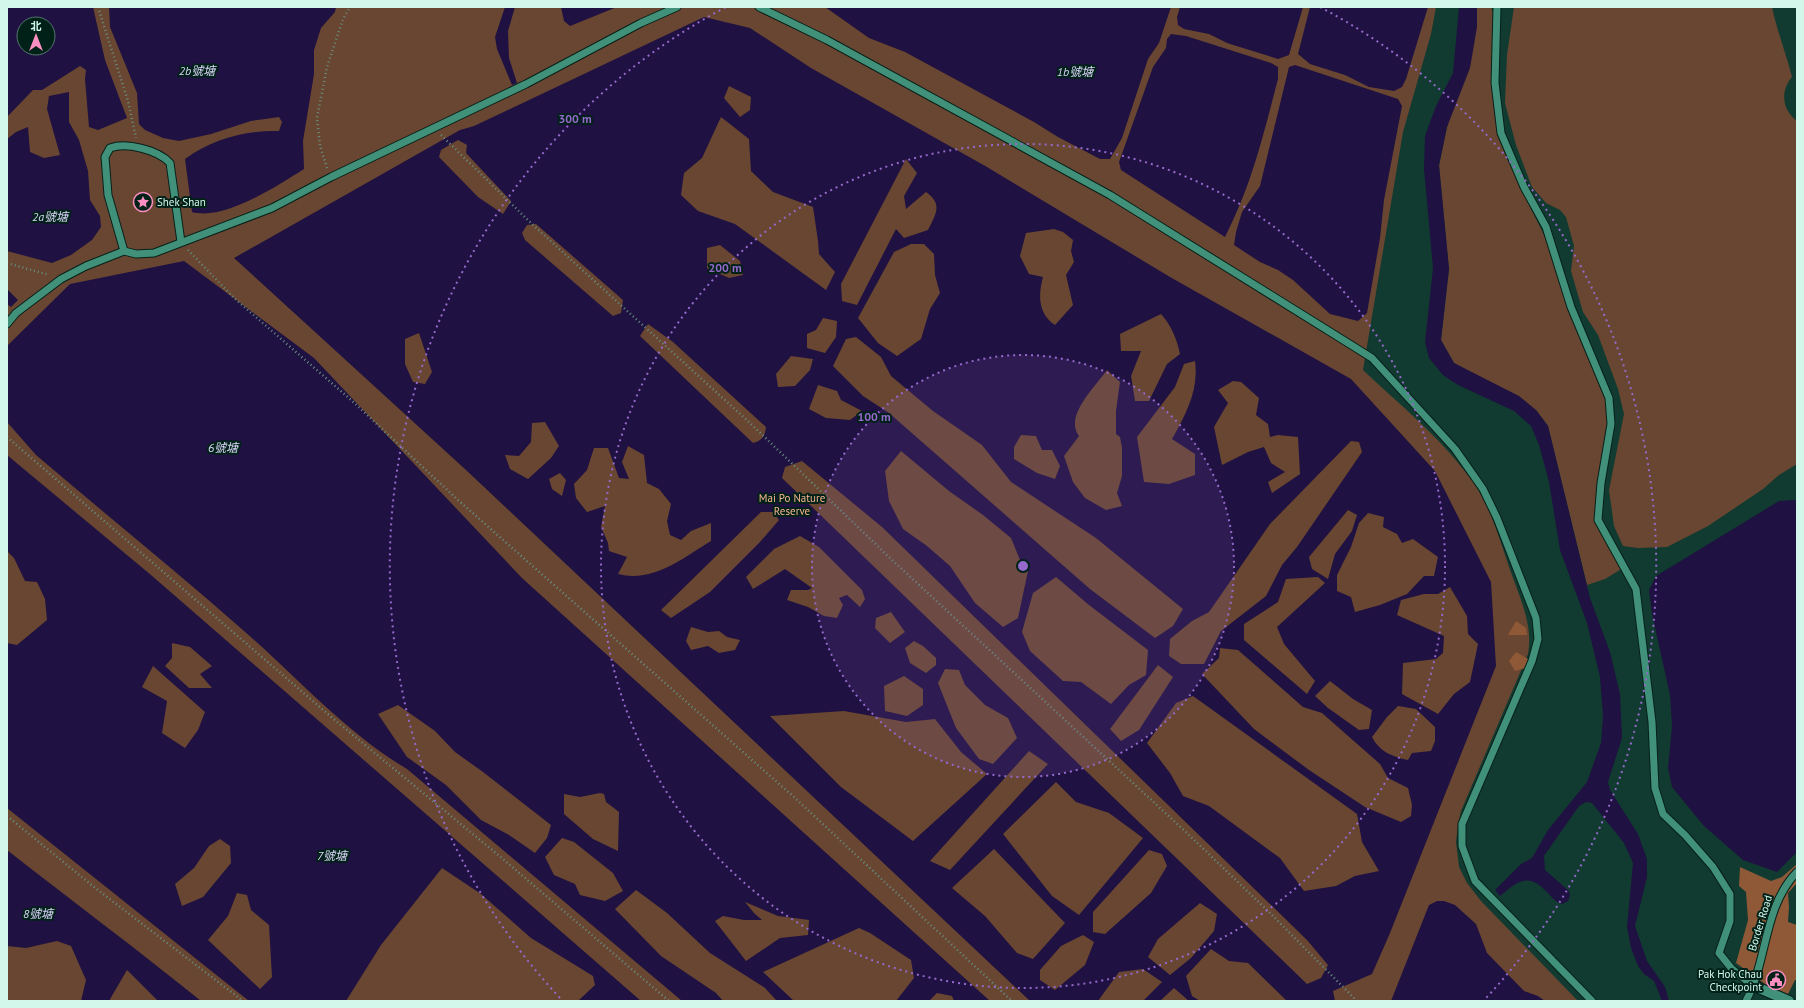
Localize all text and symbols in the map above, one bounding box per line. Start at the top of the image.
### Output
north arrow [16,16,56,56]
text: 北 [31,19,42,33]
water label: 2b號塘 [179,63,217,78]
water label: 1b號塘 [1057,64,1095,79]
text: 300 m [558,111,592,126]
place icon: Shek Shan [132,191,154,213]
place label: Shek Shan [157,195,206,209]
water label: 2a號塘 [32,209,70,224]
text: 200 m [708,260,742,275]
text: 100 m [857,409,891,424]
water label: 6號塘 [208,440,240,455]
park label: Mai Po Nature Reserve [759,491,826,518]
centre of rings [1016,559,1030,573]
water label: 7號塘 [317,848,349,863]
street label: Border Road [1745,893,1775,953]
water label: 8號塘 [23,906,55,921]
place label: Pak Hok Chau Checkpoint [1698,967,1762,994]
public building icon: Pak Hok Chau Checkpoint [1765,969,1787,991]

